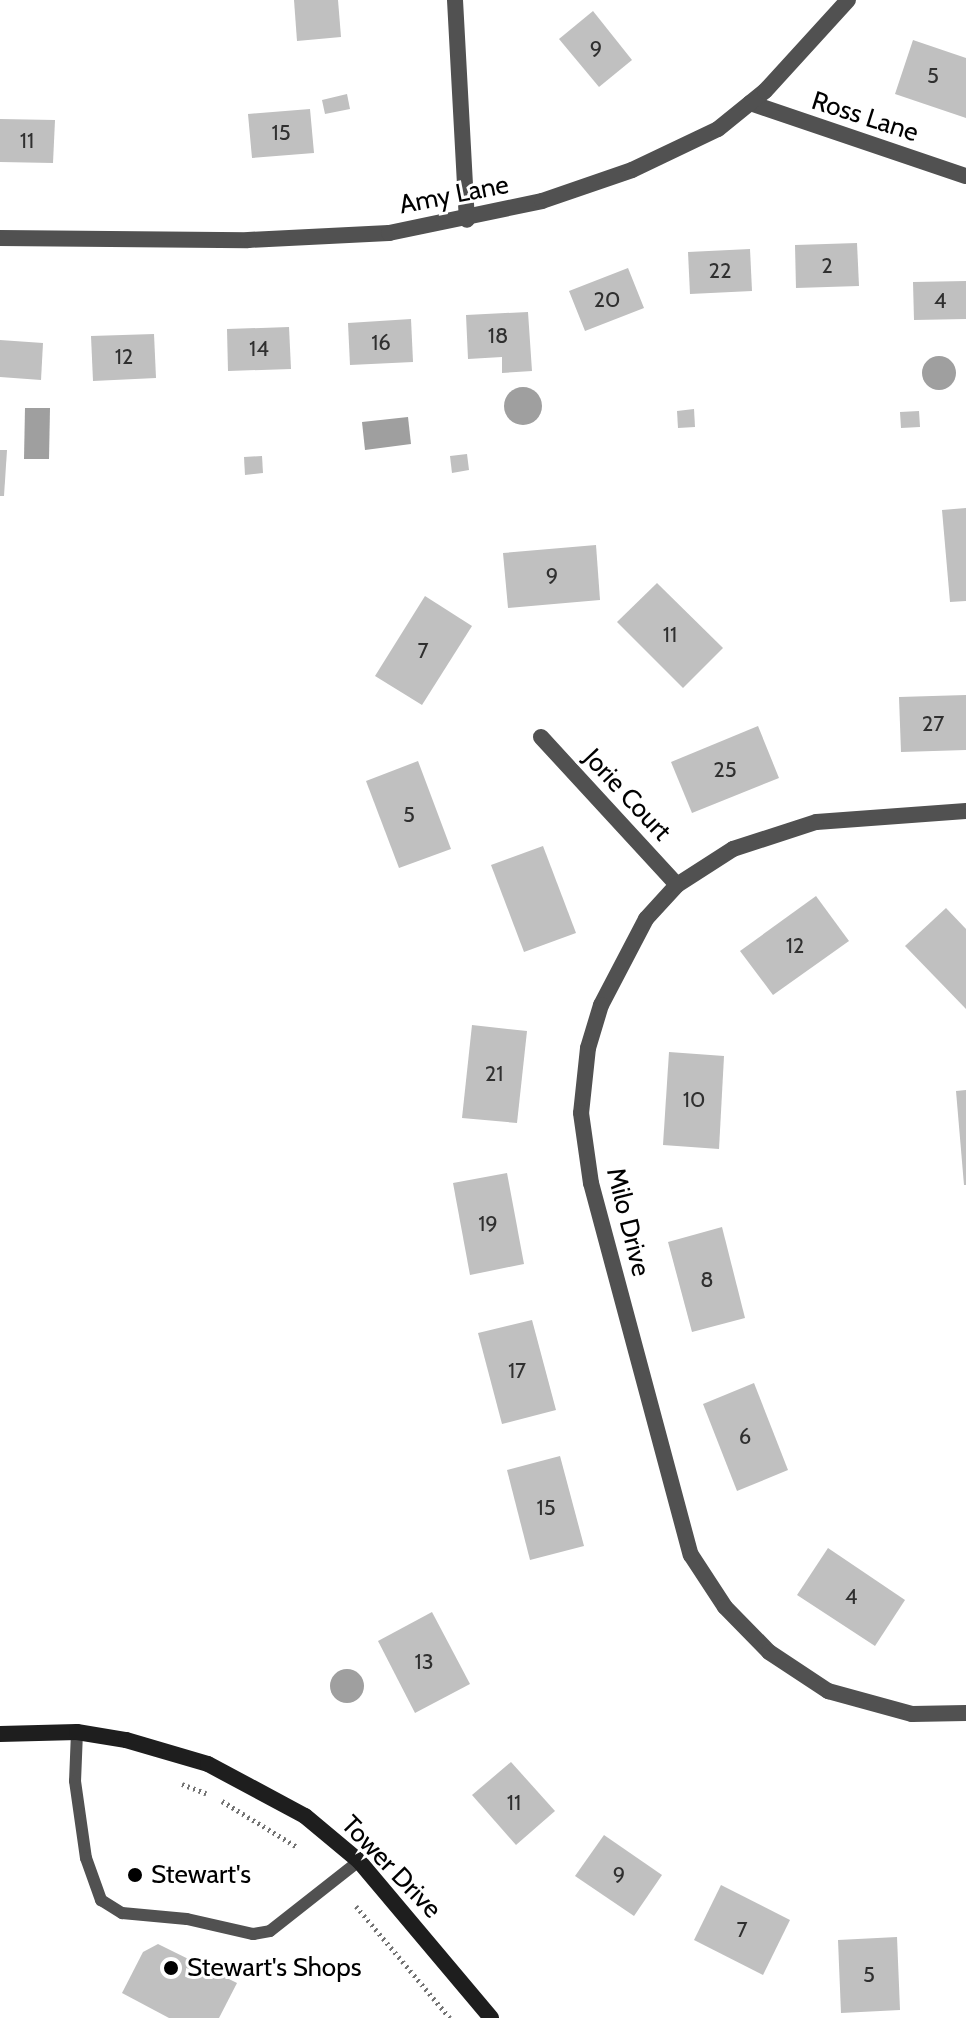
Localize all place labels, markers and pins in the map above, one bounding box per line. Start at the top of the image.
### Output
place label: Stewart's [151,1859,251,1891]
marker: Stewart's [126,1866,144,1884]
place label: Stewart's Shops [187,1952,361,1984]
marker: Stewart's Shops [162,1959,180,1977]

